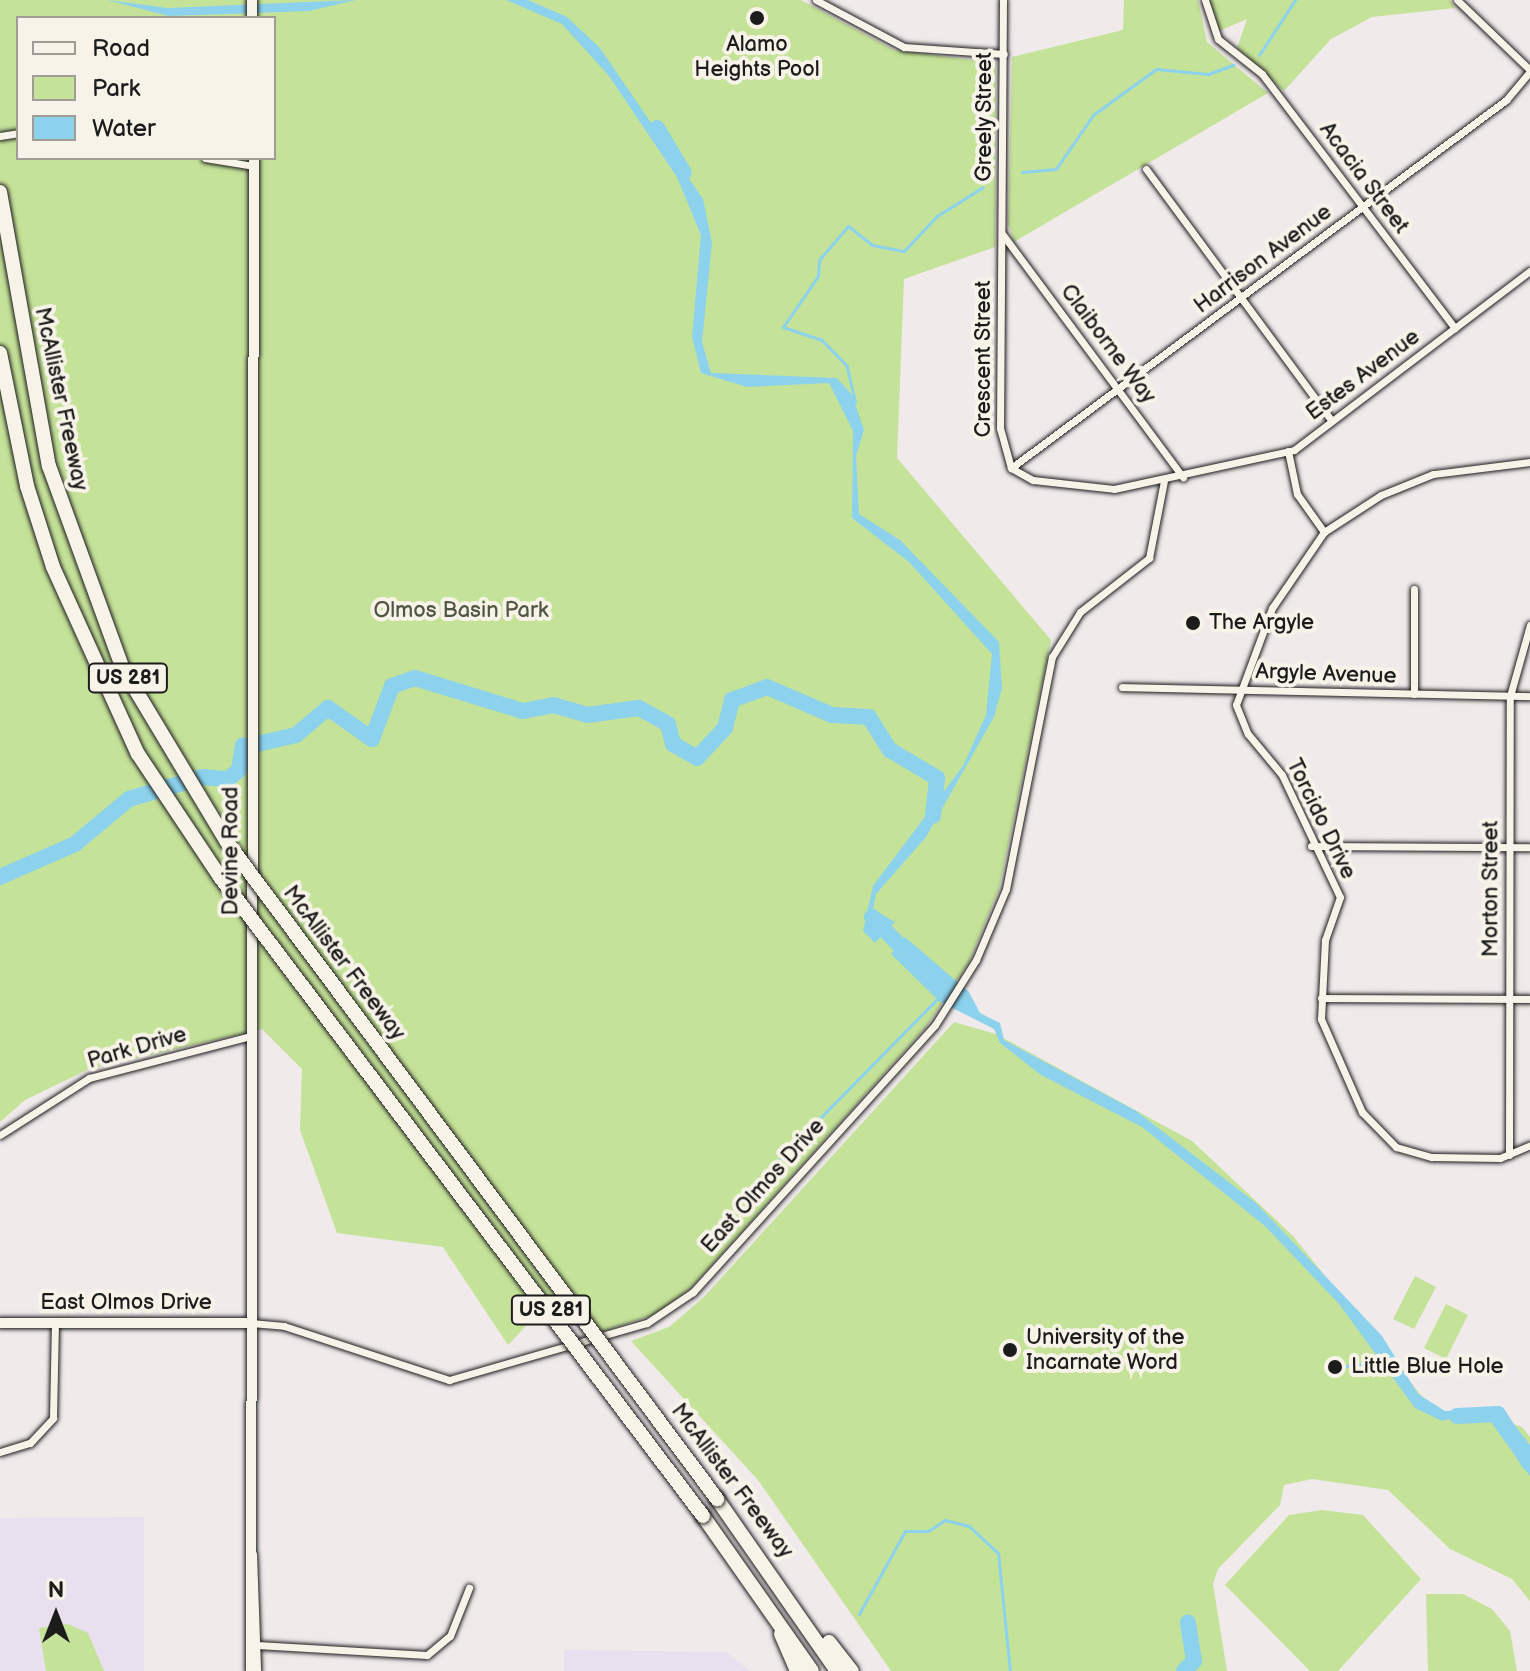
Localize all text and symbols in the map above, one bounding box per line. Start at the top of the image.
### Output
marker: Alamo Heights Pool [748,9,766,27]
legend [16,16,276,160]
place label: Alamo Heights Pool [694,31,820,82]
text: Road [92,34,150,63]
street label: Greely Street [972,51,998,183]
text: Park [92,74,140,103]
text: Water [92,114,156,143]
street label: Acacia Street [1313,117,1415,239]
street label: Harrison Avenue [1189,199,1337,319]
street label: Claiborne Way [1054,279,1162,409]
street label: Crescent Street [971,280,997,438]
street label: McAllister Freeway [29,305,93,493]
street label: Estes Avenue [1301,324,1425,426]
park label: Olmos Basin Park [373,598,549,624]
place label: The Argyle [1209,610,1314,636]
marker: The Argyle [1184,614,1202,632]
street label: Argyle Avenue [1255,658,1397,690]
road number: US 281 [86,662,170,694]
street label: Torcido Drive [1281,755,1361,883]
street label: Devine Road [218,787,244,915]
street label: Morton Street [1478,820,1504,958]
street label: McAllister Freeway [277,880,411,1046]
street label: Park Drive [84,1021,190,1075]
street label: East Olmos Drive [696,1113,830,1259]
street label: East Olmos Drive [40,1290,212,1316]
road number: US 281 [509,1294,593,1326]
place label: University of the Incarnate Word [1026,1324,1186,1376]
marker: University of the Incarnate Word [1001,1341,1019,1359]
place label: Little Blue Hole [1351,1354,1504,1380]
marker: Little Blue Hole [1326,1358,1344,1376]
street label: McAllister Freeway [665,1398,799,1564]
north arrow [16,1575,96,1655]
text: N [48,1577,64,1604]

